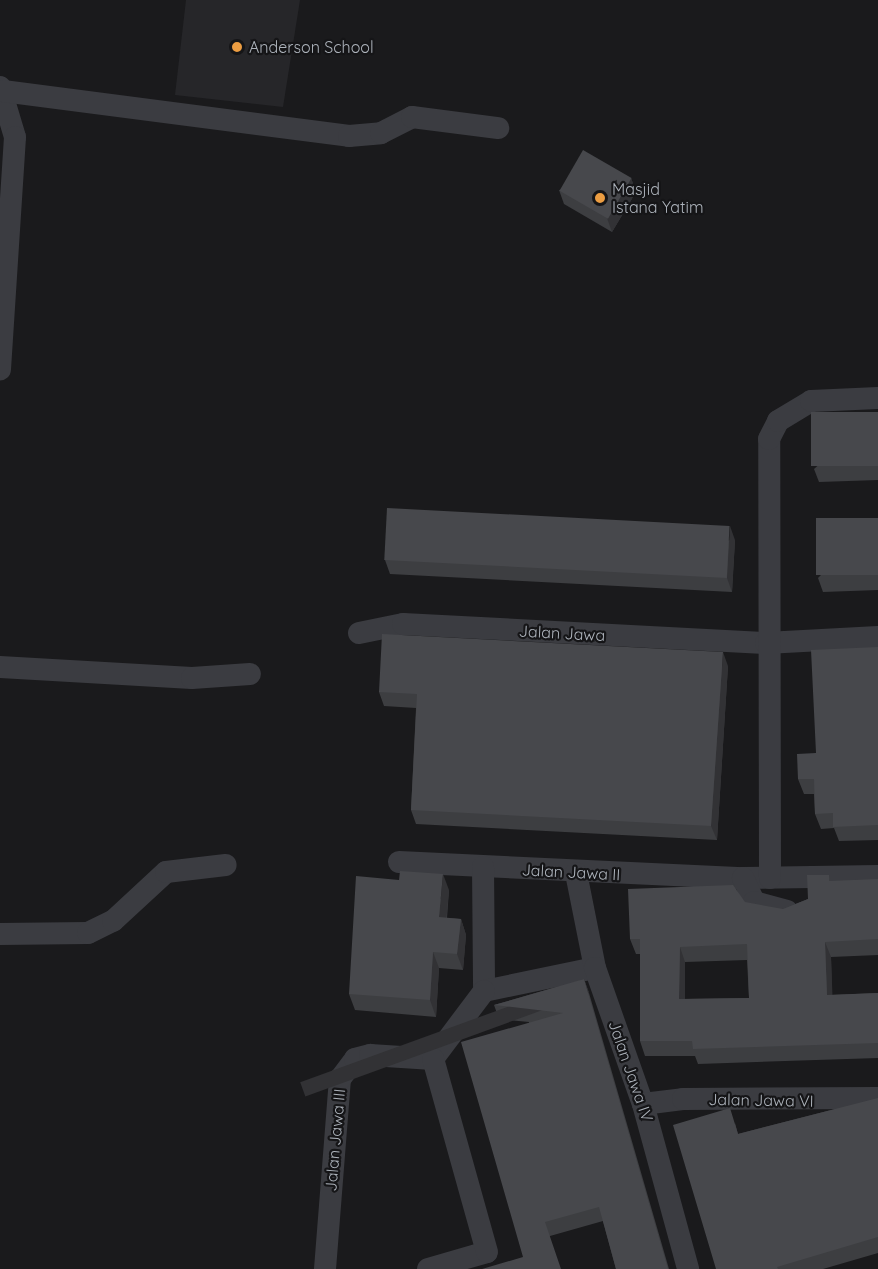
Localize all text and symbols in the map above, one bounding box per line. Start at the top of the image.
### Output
place label: Anderson School [249,37,374,57]
marker: Anderson School [230,40,244,54]
place label: Masjid Istana Yatim [612,179,704,217]
marker: Masjid Istana Yatim [593,191,607,205]
street label: Jalan Jawa [518,621,606,645]
street label: Jalan Jawa II [521,860,621,884]
street label: Jalan Jawa IV [605,1018,657,1124]
street label: Jalan Jawa III [321,1088,349,1192]
street label: Jalan Jawa VI [708,1089,814,1111]

